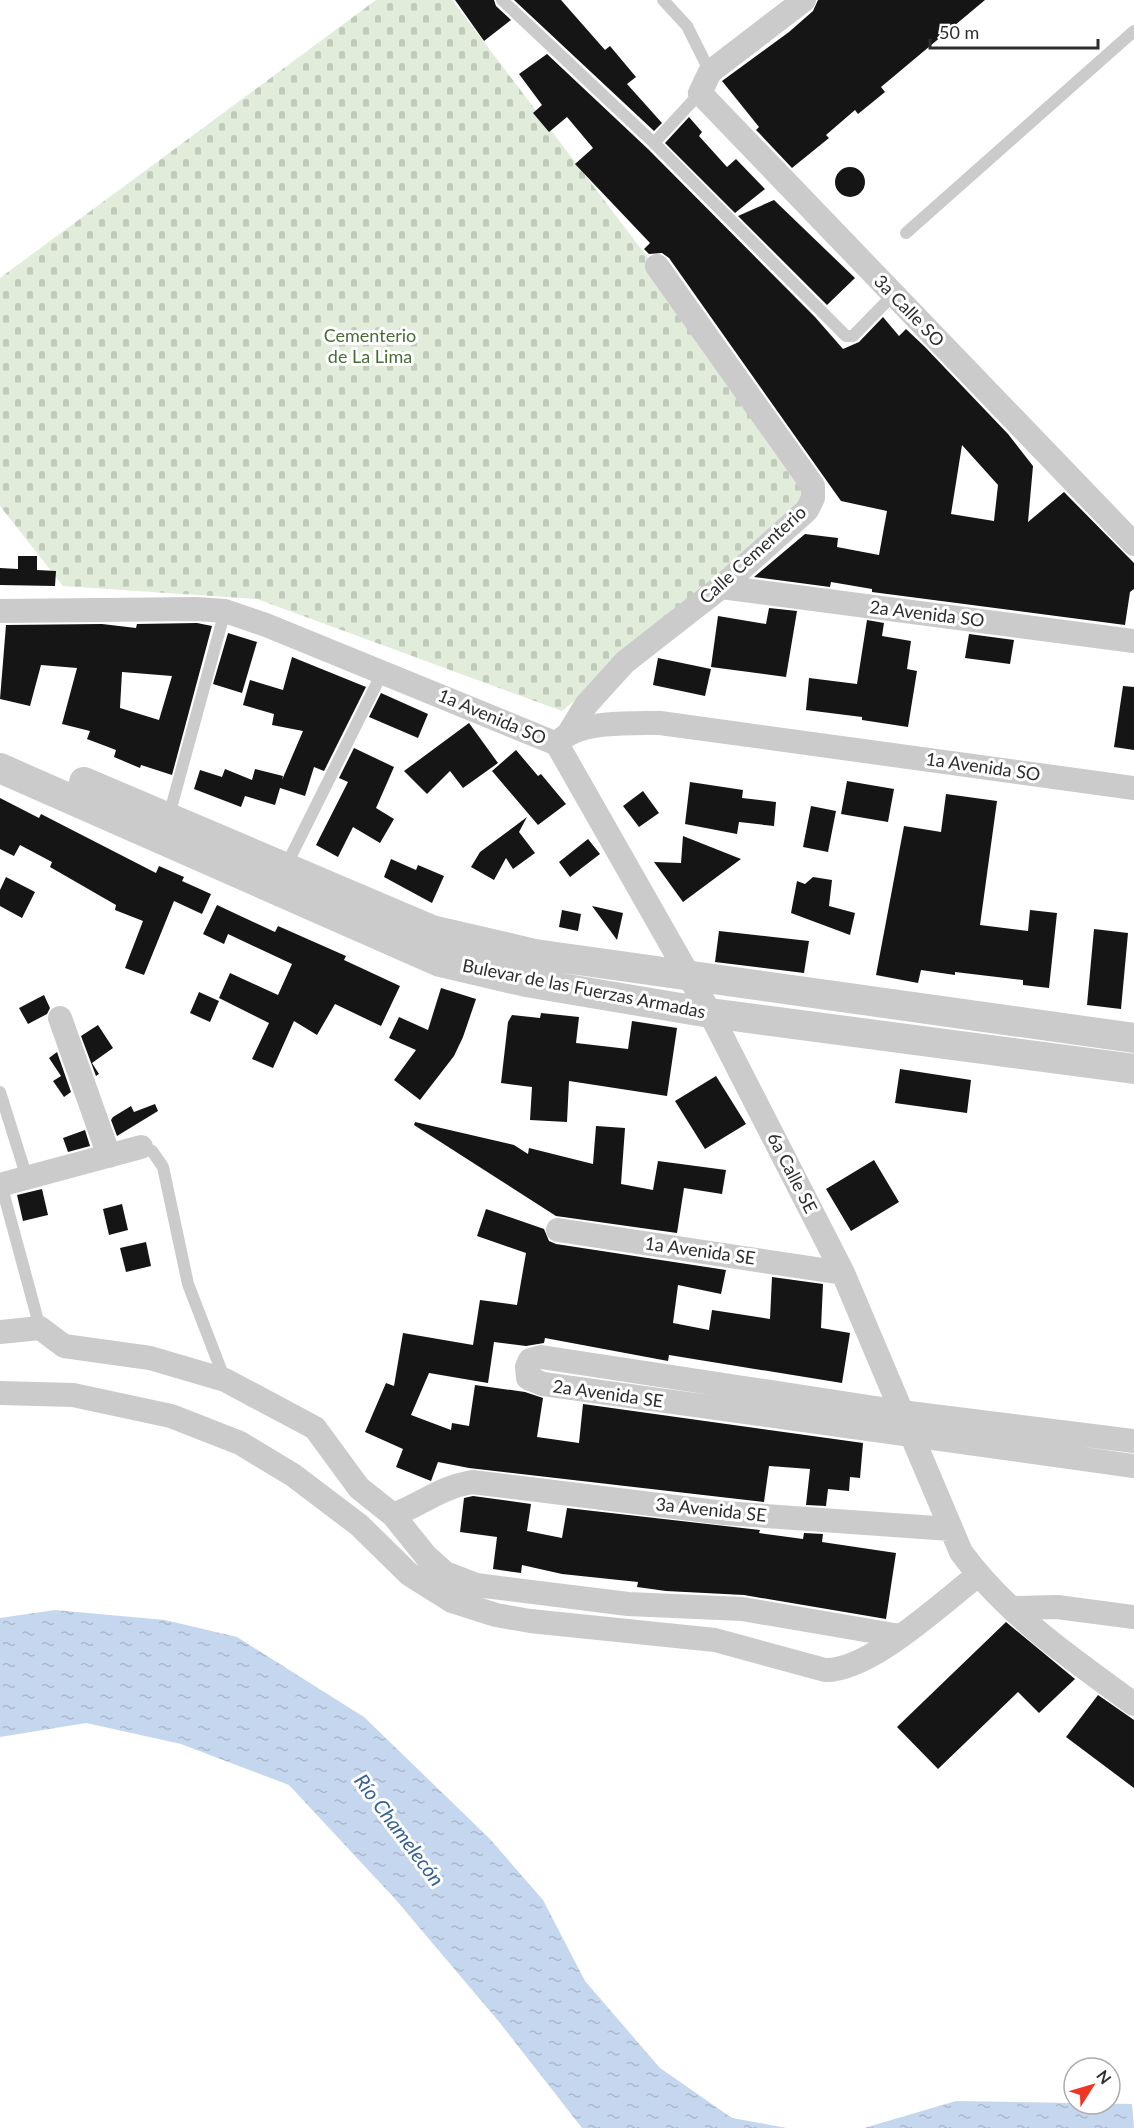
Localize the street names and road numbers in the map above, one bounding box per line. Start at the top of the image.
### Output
street label: 3a Calle SO [870,270,949,351]
street label: Calle Cementerio [694,501,810,608]
street label: 2a Avenida SO [868,595,986,631]
street label: 1a Avenida SO [435,683,550,749]
street label: 1a Avenida SO [924,747,1042,785]
street label: Bulevar de las Fuerzas Armadas [461,954,708,1022]
street label: 6a Calle SE [763,1128,823,1217]
street label: 1a Avenida SE [643,1231,757,1269]
street label: 2a Avenida SE [551,1374,665,1412]
street label: 3a Avenida SE [654,1492,768,1526]

